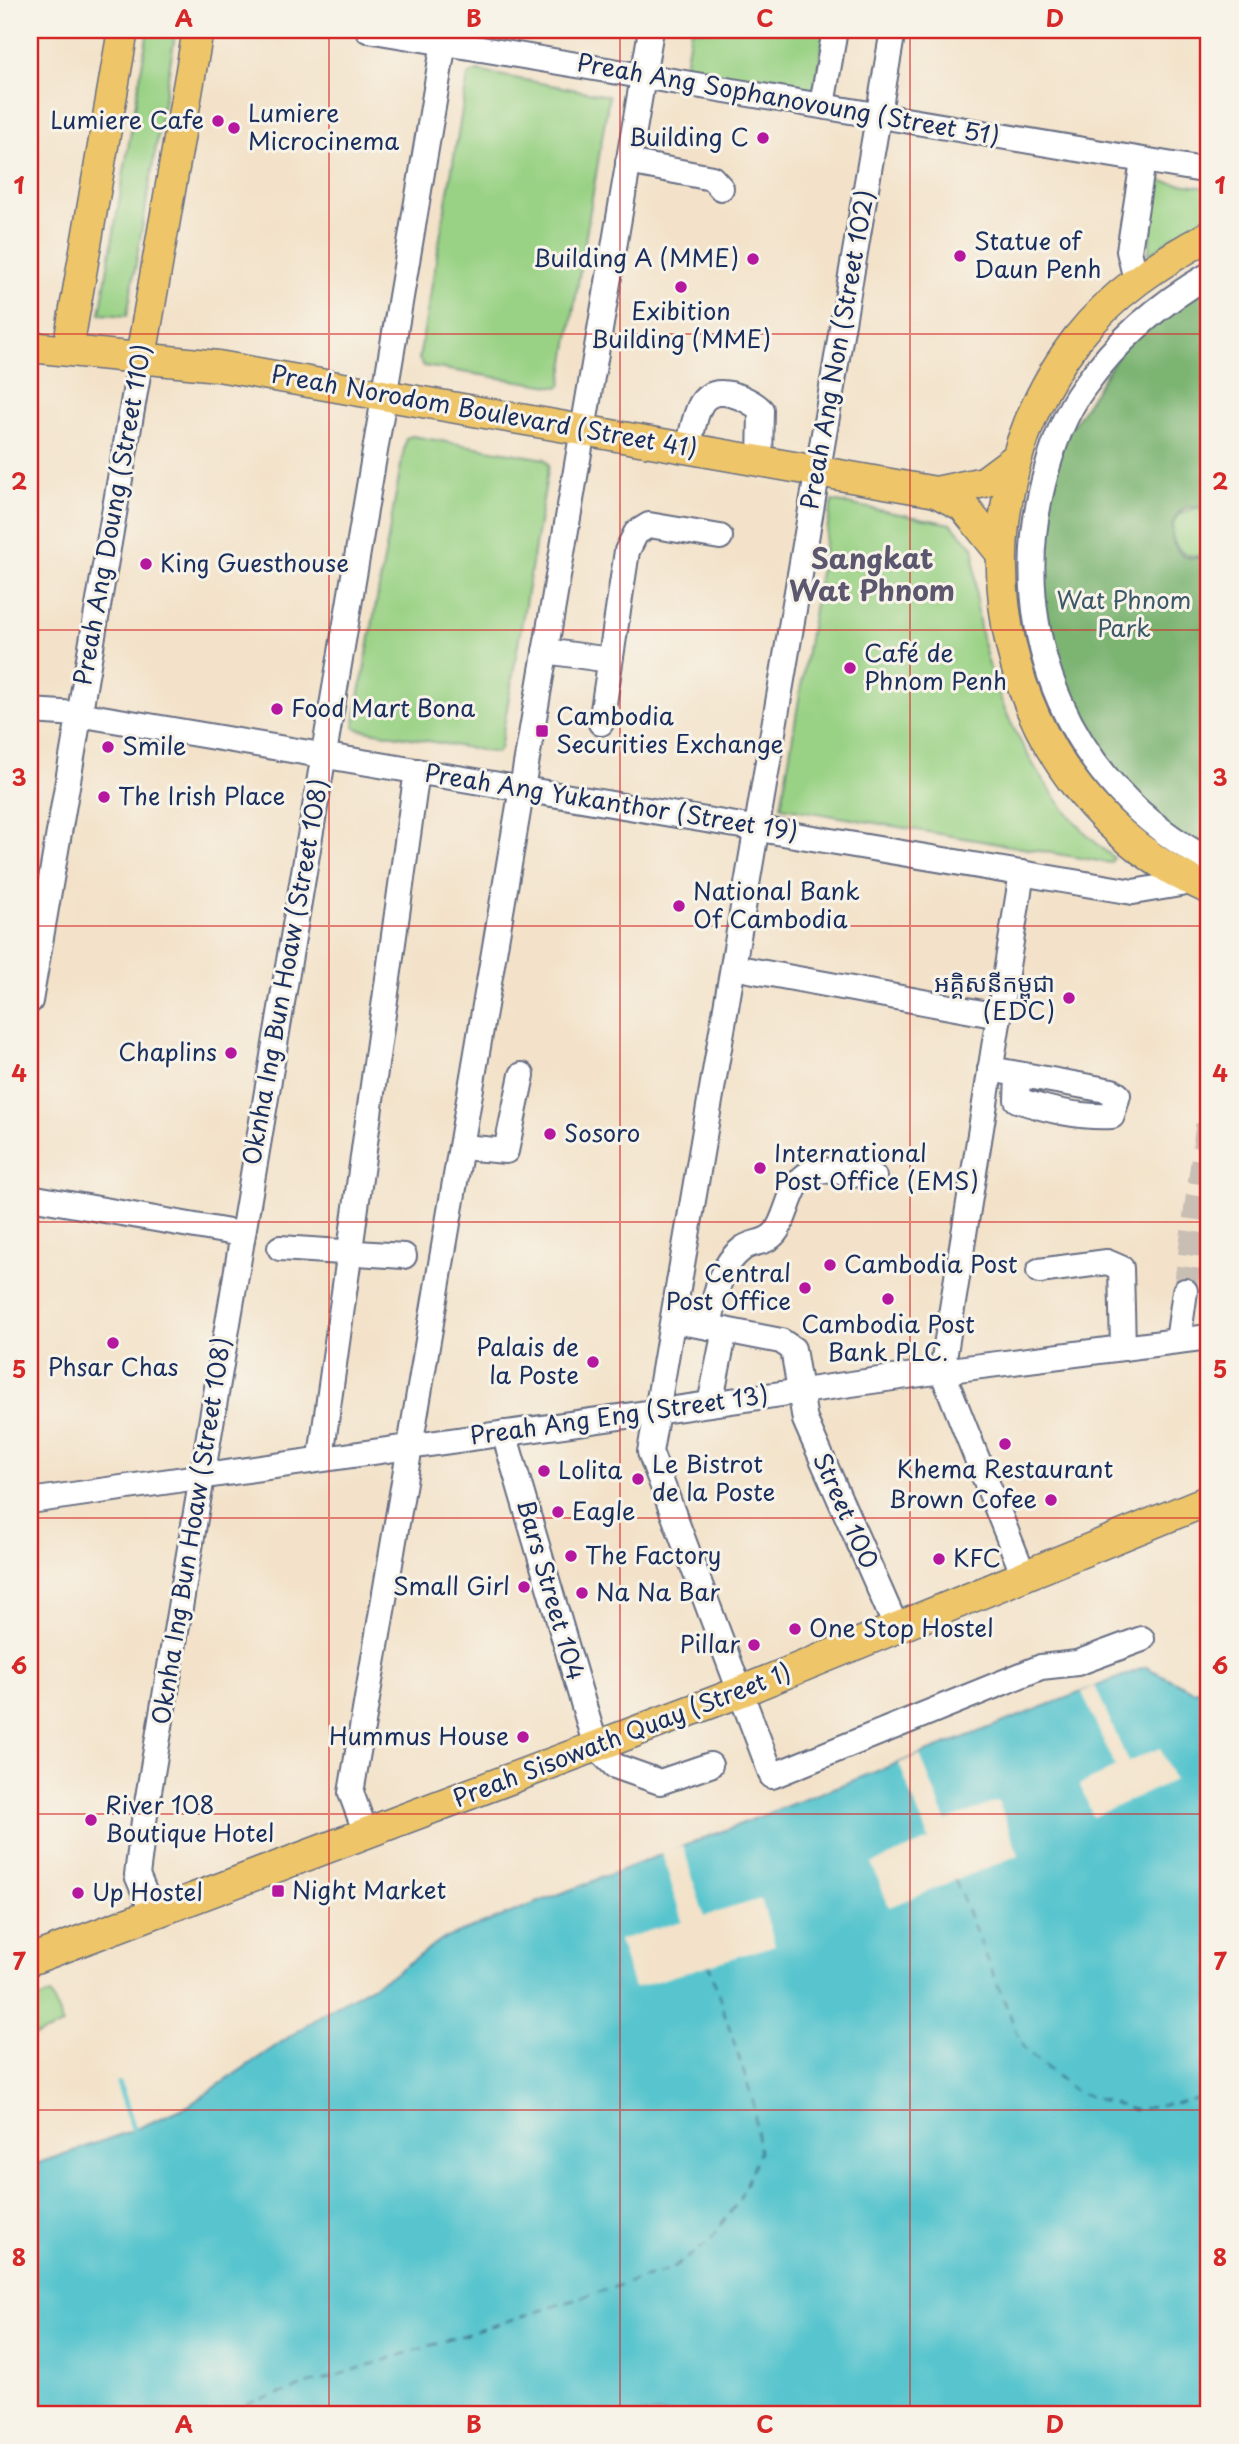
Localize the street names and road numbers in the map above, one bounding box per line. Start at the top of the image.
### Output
street label: Preah Ang Sophanovoung (Street 51) [574,43,1003,153]
street label: Preah Ang Non (Street 102) [790,187,882,512]
street label: Preah Ang Doung (Street 110) [63,341,159,688]
street label: Preah Norodom Boulevard (Street 41) [268,355,700,465]
street label: Preah Ang Yukanthor (Street 19) [422,754,801,848]
street label: Oknha Ing Bun Hoaw (Street 108) [232,776,336,1168]
street label: Oknha Ing Bun Hoaw (Street 108) [142,1334,238,1727]
street label: Preah Ang Eng (Street 13) [467,1375,770,1453]
street label: Street 100 [805,1446,888,1574]
street label: Bars Street 104 [509,1495,595,1684]
street label: Preah Sisowath Quay (Street 1) [447,1653,796,1815]

